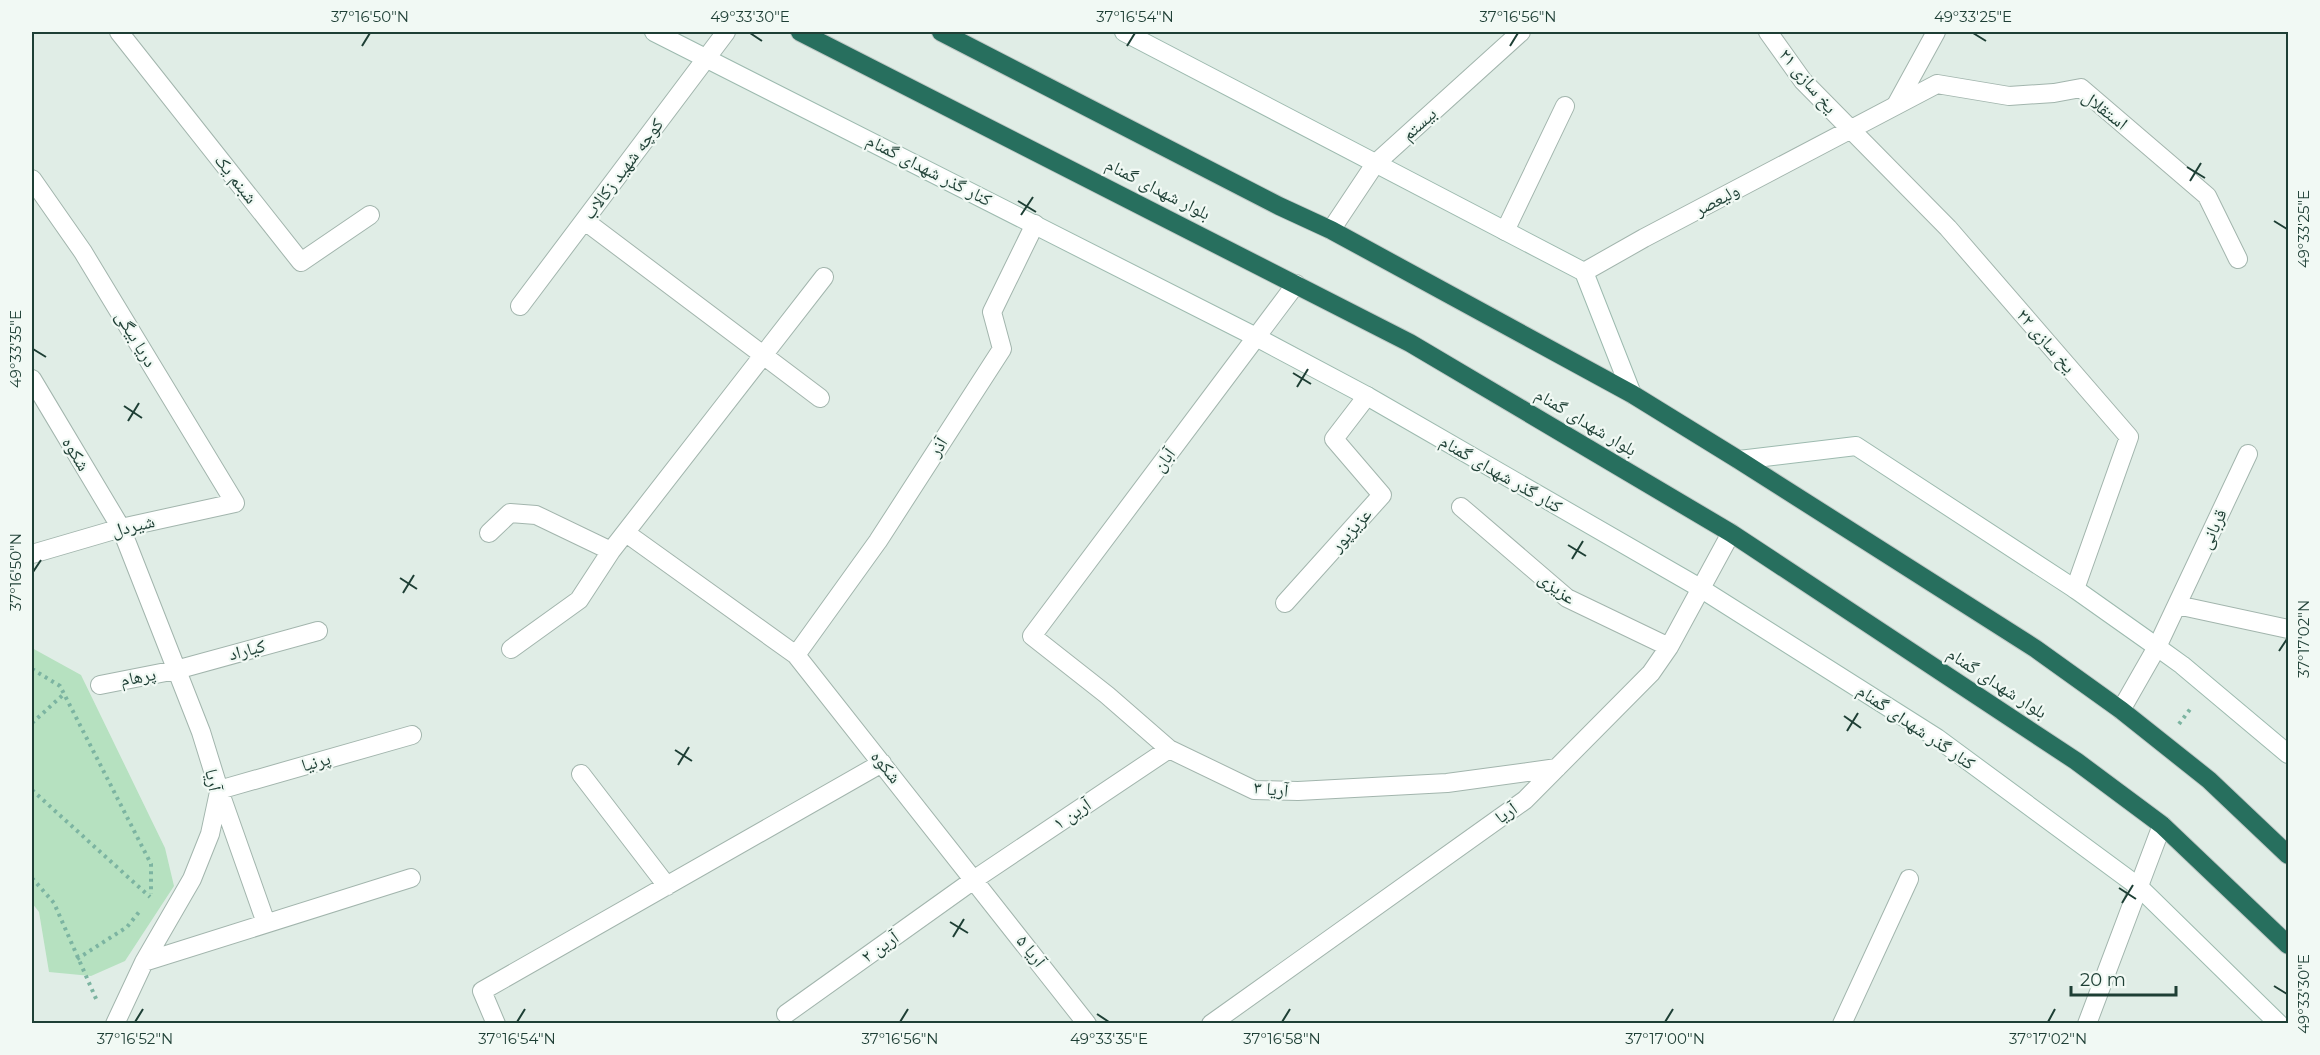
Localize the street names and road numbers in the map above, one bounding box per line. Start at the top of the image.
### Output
street label: یخ سازی ۲۱ [1774,44,1842,119]
street label: استقلال [2078,86,2132,134]
street label: بیستم [1397,103,1442,146]
street label: کوچه شهید زکالاب [578,114,668,224]
street label: کنار گذر شهدای گمنام [862,129,996,212]
street label: شبنم یک [209,150,262,209]
street label: بلوار شهدای گمنام [1101,153,1214,226]
street label: ولیعصر [1690,179,1743,221]
street label: یخ سازی ۲۲ [2011,304,2080,378]
street label: دریا بیگی [111,307,161,371]
street label: بلوار شهدای گمنام [1531,383,1641,462]
street label: کنار گذر شهدای گمنام [1435,430,1566,519]
street label: شکوه [57,433,95,475]
street label: آذر [923,433,953,462]
street label: آبان [1148,443,1180,476]
street label: عزیزپور [1325,504,1376,557]
street label: قربانی [2194,505,2232,553]
street label: شیردل [109,510,157,542]
street label: عزیزی [1534,567,1580,609]
street label: کیاراد [226,634,268,665]
street label: بلوار شهدای گمنام [1942,643,2051,724]
street label: پرهام [118,663,158,692]
street label: کنار گذر شهدای گمنام [1852,679,1980,776]
street label: شکوه [866,746,906,788]
street label: پرنیا [299,747,333,777]
street label: آریا [200,767,226,793]
street label: آریا ۳ [1253,776,1290,802]
street label: آرین ۱ [1049,793,1095,835]
street label: آریا [1491,797,1522,828]
street label: آرین ۲ [857,926,903,968]
street label: آریا ۵ [1012,931,1051,972]

